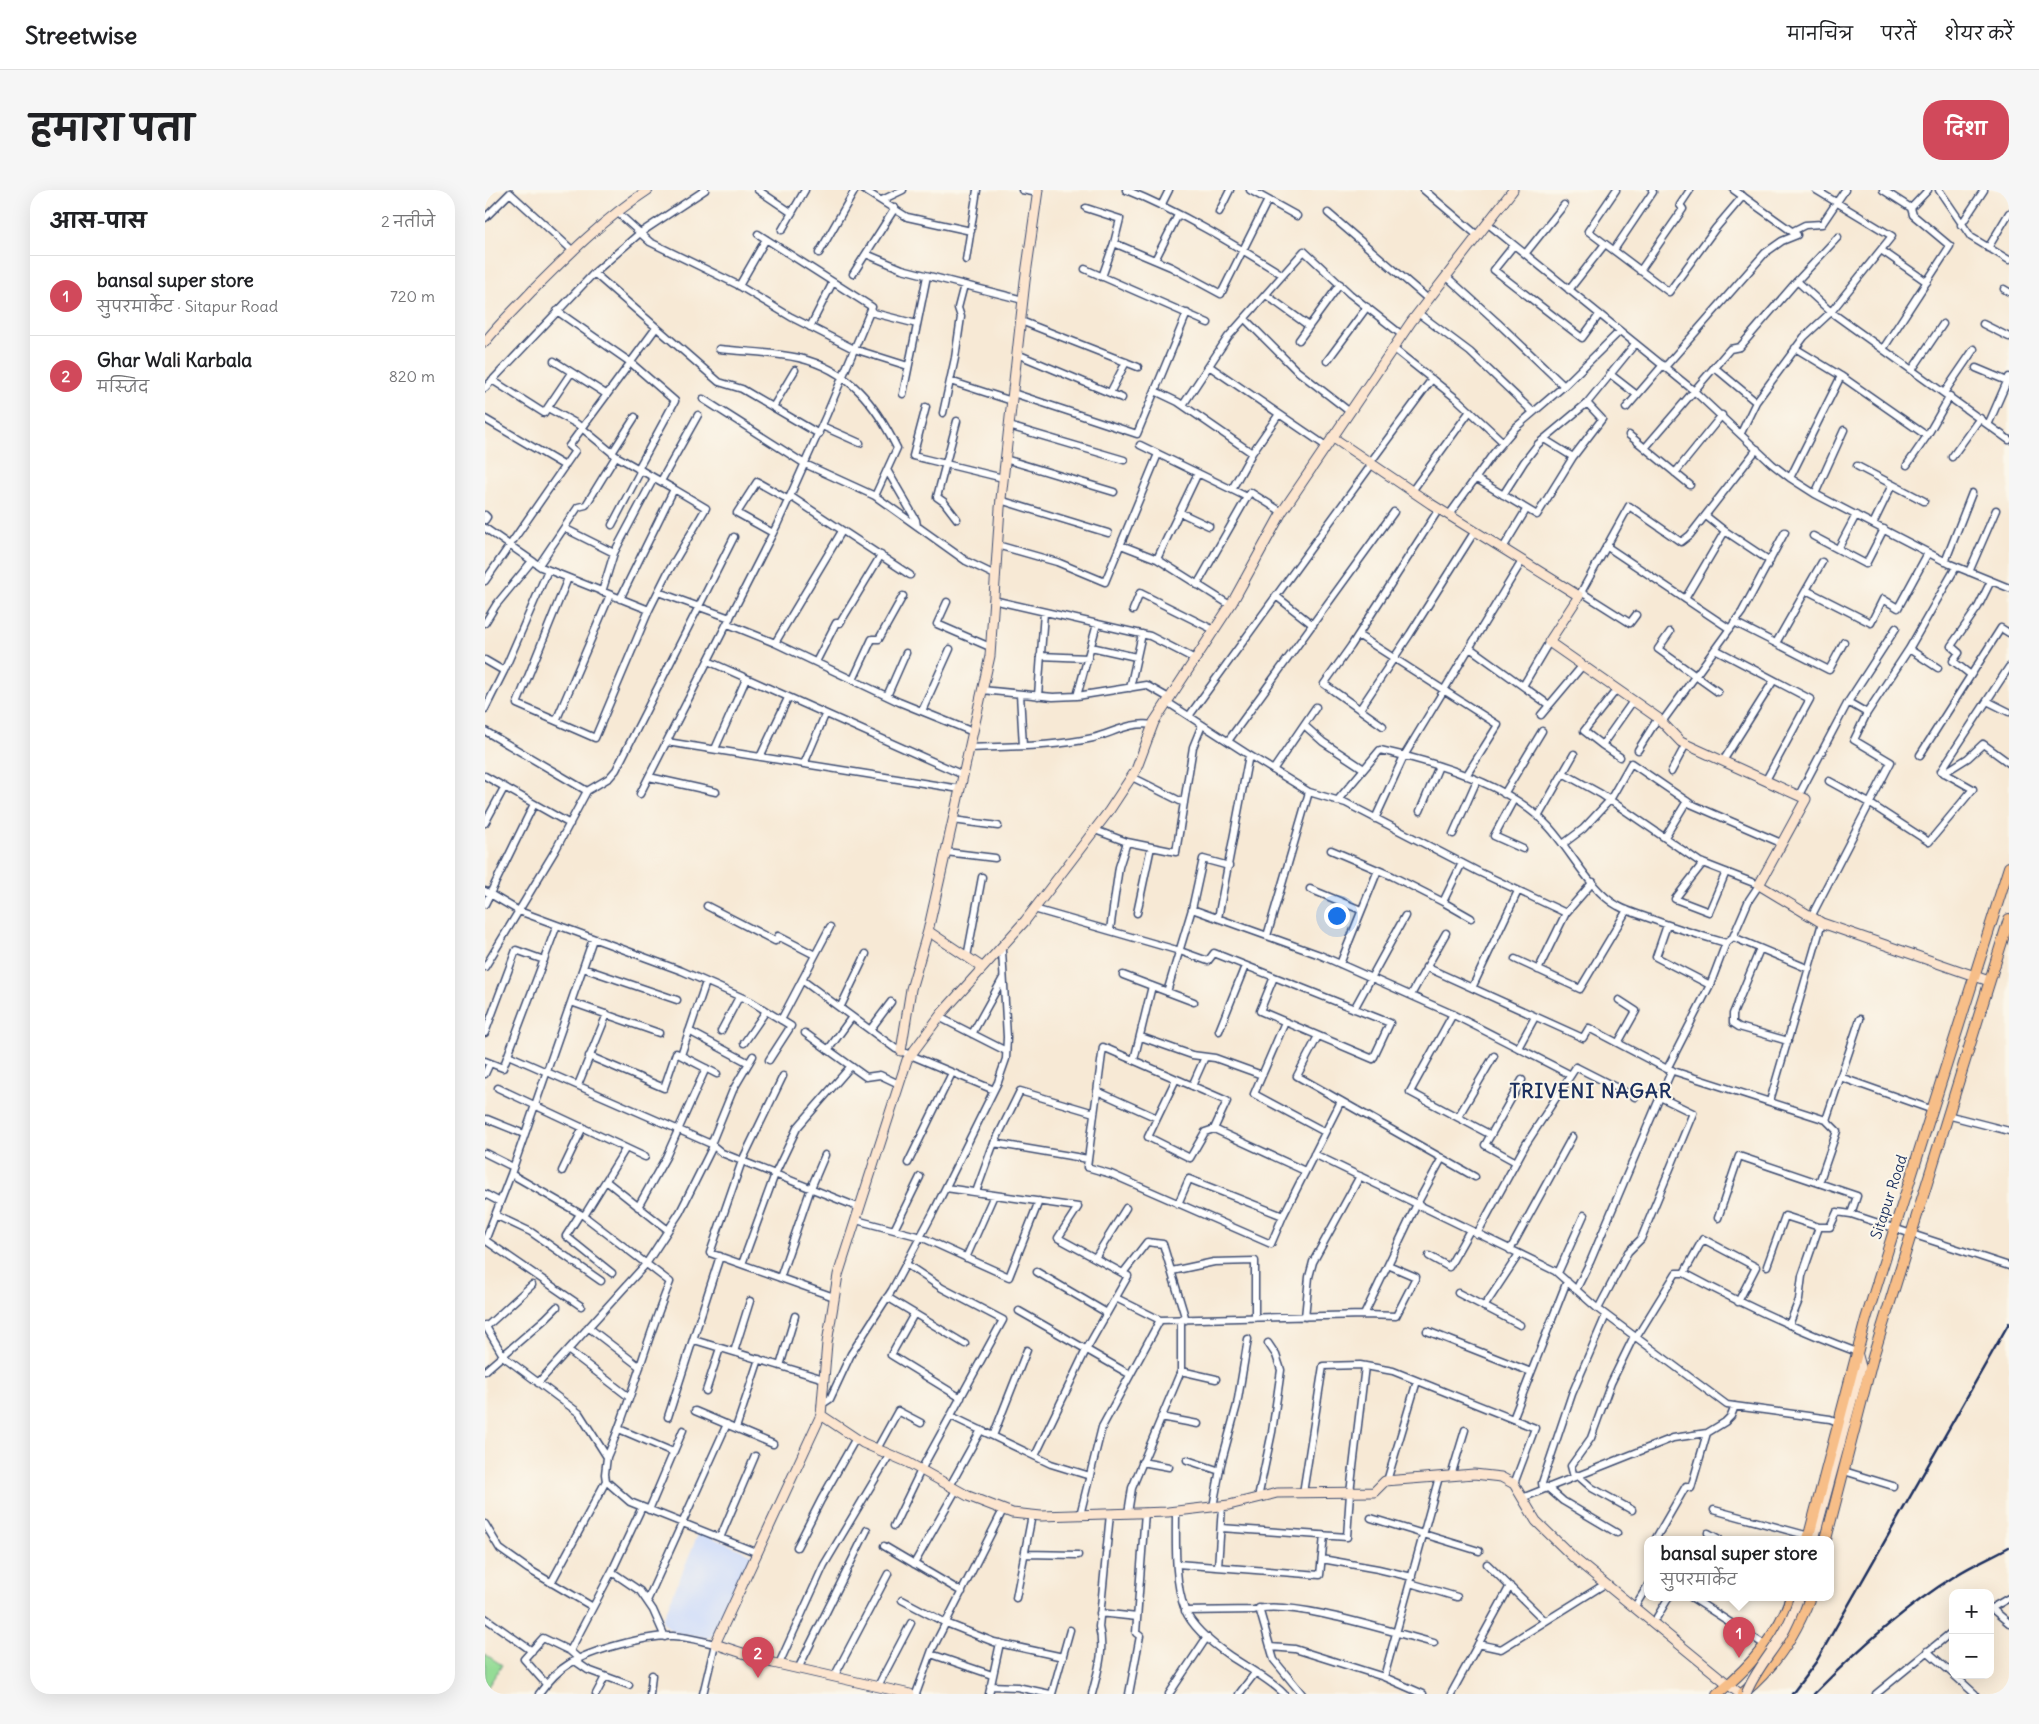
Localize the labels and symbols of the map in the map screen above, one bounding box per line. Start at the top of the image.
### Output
your location [1324,903,1350,929]
district label: TRIVENI NAGAR [1509,1078,1673,1103]
street label: Sitapur Road [1866,1152,1911,1241]
pin: 1 [1723,1617,1755,1658]
pin: 2 [742,1637,774,1678]

